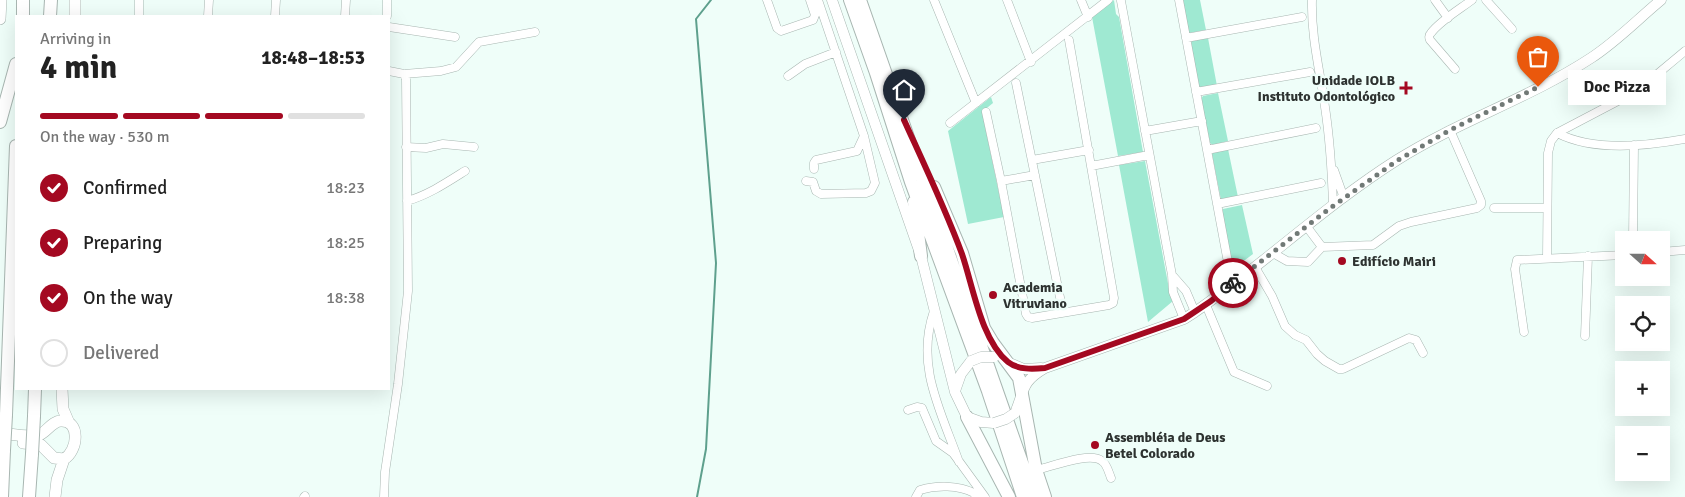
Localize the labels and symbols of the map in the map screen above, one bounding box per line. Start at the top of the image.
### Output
pin [1517,36,1559,87]
pin [883,69,925,120]
callout: Doc Pizza [1568,70,1666,104]
place label: Unidade IOLB Instituto Odontológico [1258,72,1395,105]
marker: Unidade IOLB Instituto Odontológico [1399,81,1413,95]
north arrow [1615,231,1670,286]
place label: Edifício Mairi [1352,253,1436,270]
marker: Edifício Mairi [1336,255,1348,267]
courier [1208,258,1258,308]
place label: Academia Vitruviano [1003,279,1067,312]
marker: Academia Vitruviano [987,289,999,301]
place label: Assembléia de Deus Betel Colorado [1105,429,1225,462]
marker: Assembléia de Deus Betel Colorado [1089,439,1101,451]

